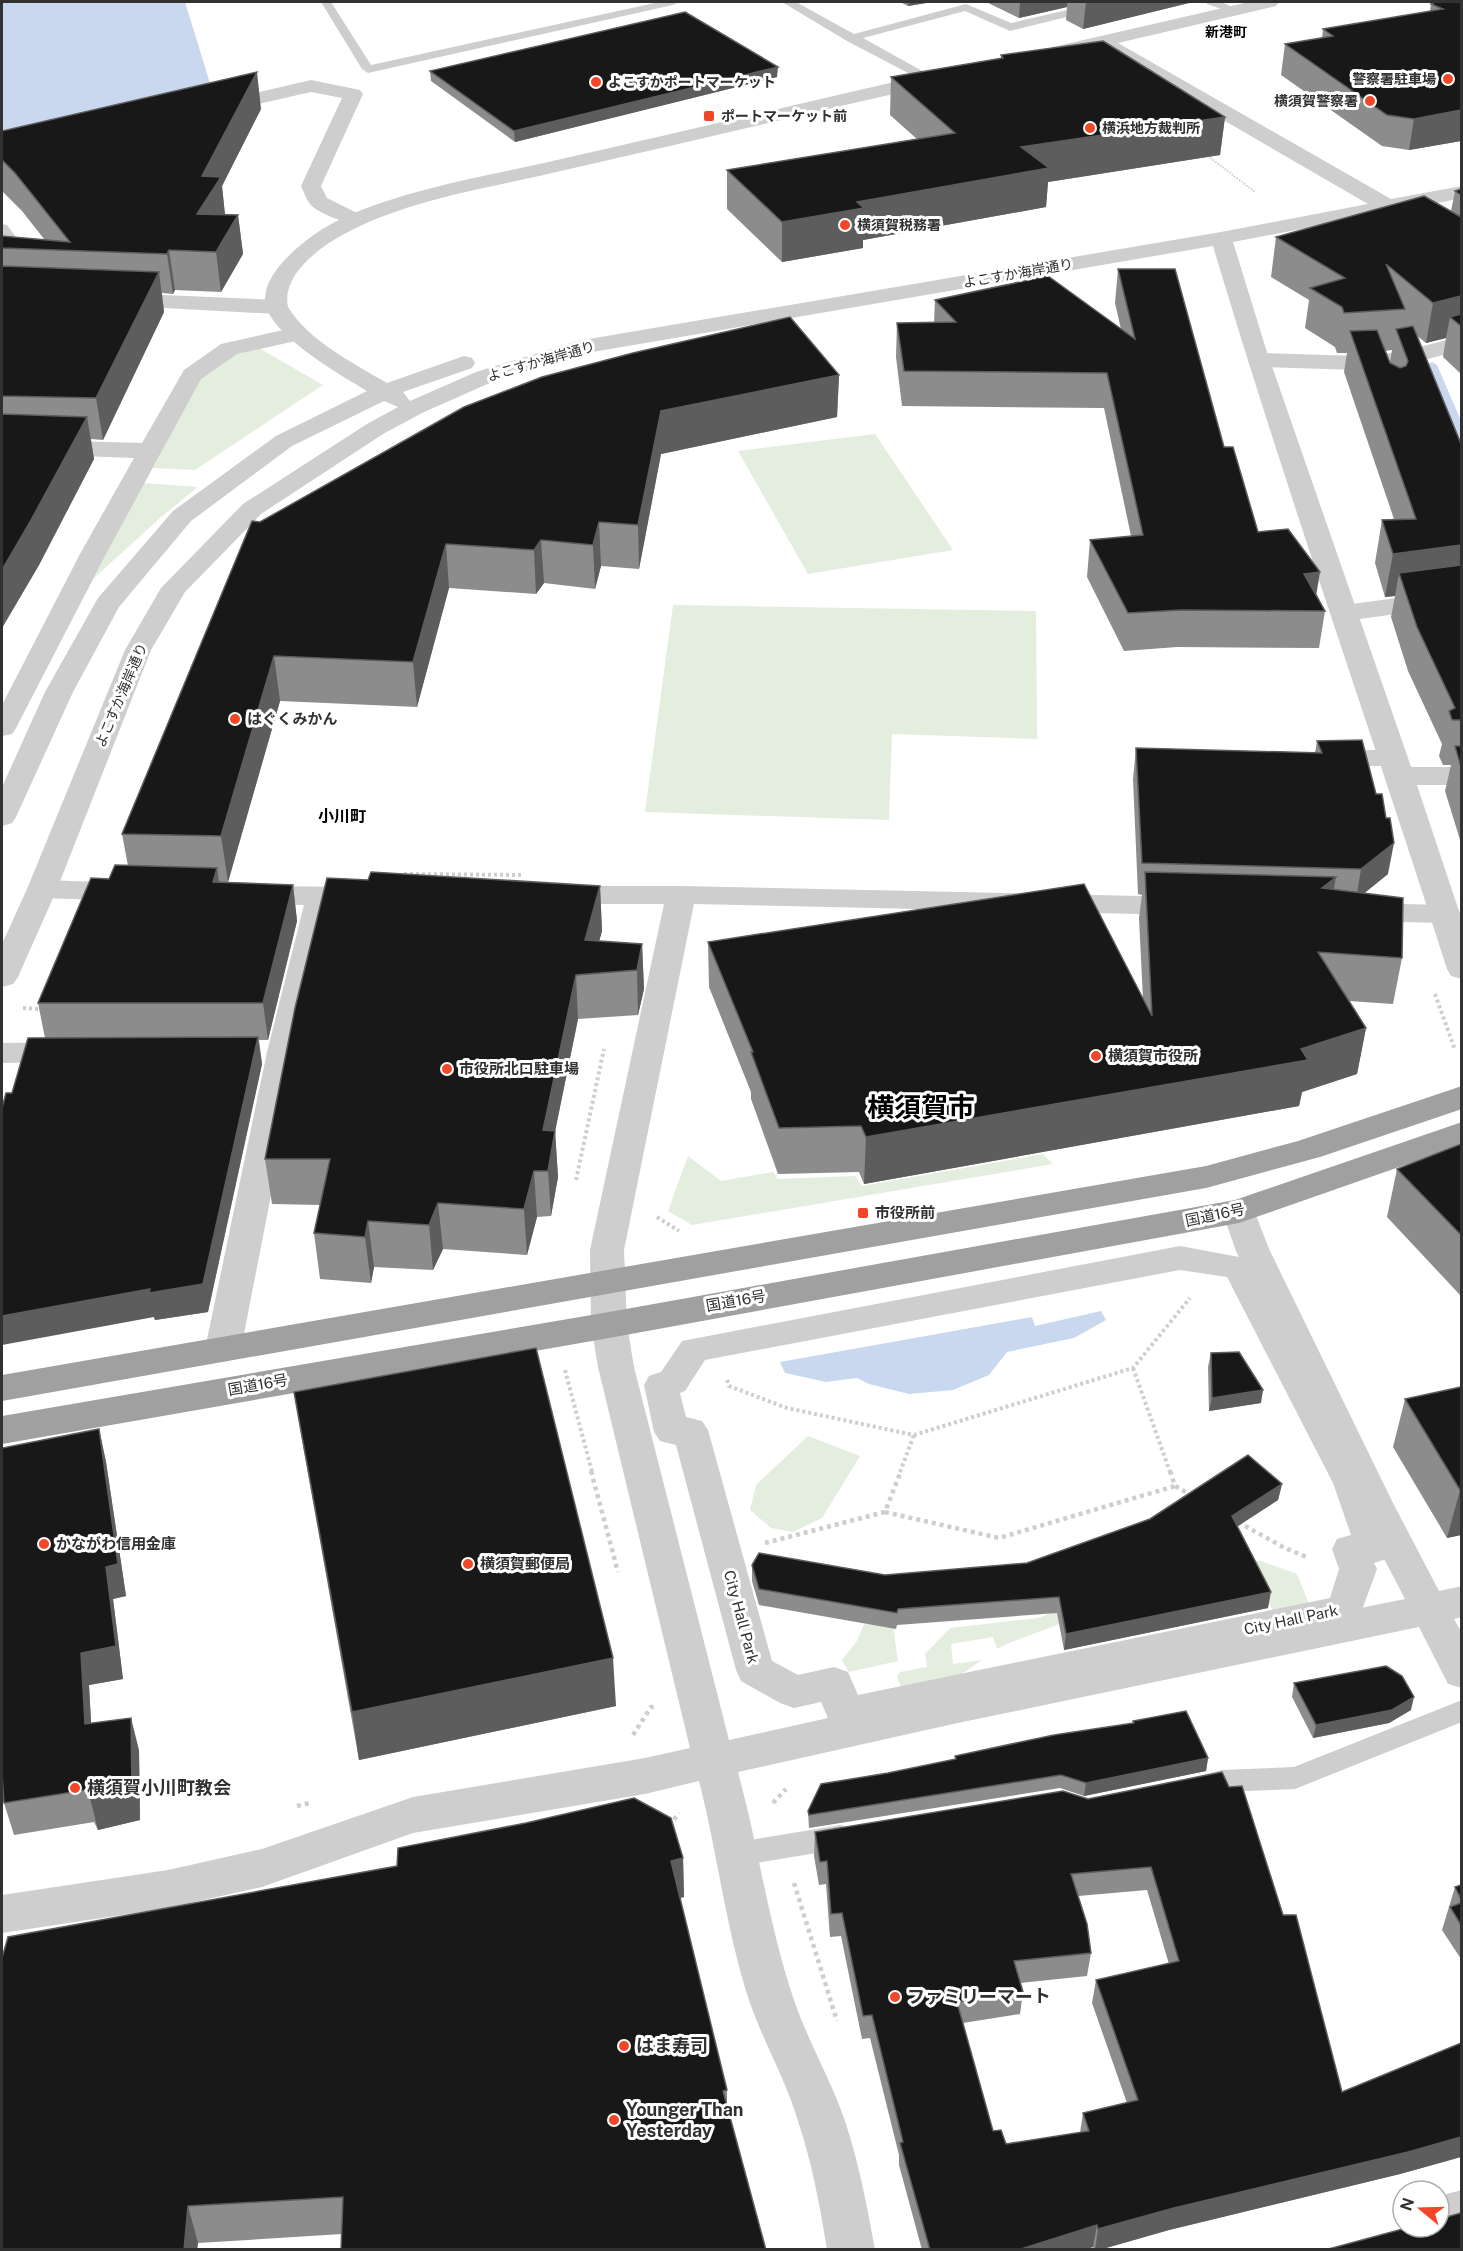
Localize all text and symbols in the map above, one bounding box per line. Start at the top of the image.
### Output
district label: 新港町 [1205,24,1247,40]
place label: 警察署駐車場 [1352,71,1436,87]
marker: 警察署駐車場 [1441,72,1455,86]
place label: よこすかポートマーケット [608,74,776,90]
marker: よこすかポートマーケット [589,75,603,89]
place label: 横須賀警察署 [1274,93,1358,109]
marker: 横須賀警察署 [1363,94,1377,108]
place label: ポートマーケット前 [721,108,847,124]
marker: ポートマーケット前 [702,109,716,123]
place label: 横浜地方裁判所 [1102,120,1200,136]
marker: 横浜地方裁判所 [1083,121,1097,135]
place label: 横須賀税務署 [857,217,941,233]
marker: 横須賀税務署 [838,218,852,232]
street label: よこすか海岸通り [962,255,1074,291]
street label: よこすか海岸通り [485,338,597,384]
street label: よこすか海岸通り [92,640,150,750]
place label: はぐくみかん [247,710,338,727]
marker: はぐくみかん [228,712,242,726]
district label: 小川町 [318,807,366,826]
place label: 横須賀市役所 [1108,1047,1198,1064]
marker: 横須賀市役所 [1089,1049,1103,1063]
place label: 市役所北口駐車場 [459,1060,579,1077]
marker: 市役所北口駐車場 [440,1062,454,1076]
district label: 横須賀市 [867,1091,975,1123]
street label: 国道16号 [1184,1200,1246,1229]
place label: 市役所前 [875,1204,935,1221]
marker: 市役所前 [856,1206,870,1220]
street label: 国道16号 [705,1287,767,1314]
street label: 国道16号 [227,1371,289,1398]
place label: かながわ信用金庫 [56,1535,176,1552]
marker: かながわ信用金庫 [37,1537,51,1551]
place label: 横須賀郵便局 [480,1555,570,1572]
marker: 横須賀郵便局 [461,1557,475,1571]
street label: City Hall Park [721,1568,762,1665]
street label: City Hall Park [1242,1601,1339,1638]
place label: 横須賀小川町教会 [87,1777,231,1798]
marker: 横須賀小川町教会 [68,1781,82,1795]
place label: ファミリーマート [907,1986,1051,2007]
marker: ファミリーマート [888,1990,902,2004]
place label: はま寿司 [636,2035,708,2056]
marker: はま寿司 [617,2039,631,2053]
place label: Younger Than Yesterday [626,2099,744,2141]
marker: Younger Than Yesterday [607,2113,621,2127]
north arrow [1391,2179,1451,2239]
text: N [1396,2195,1418,2213]

